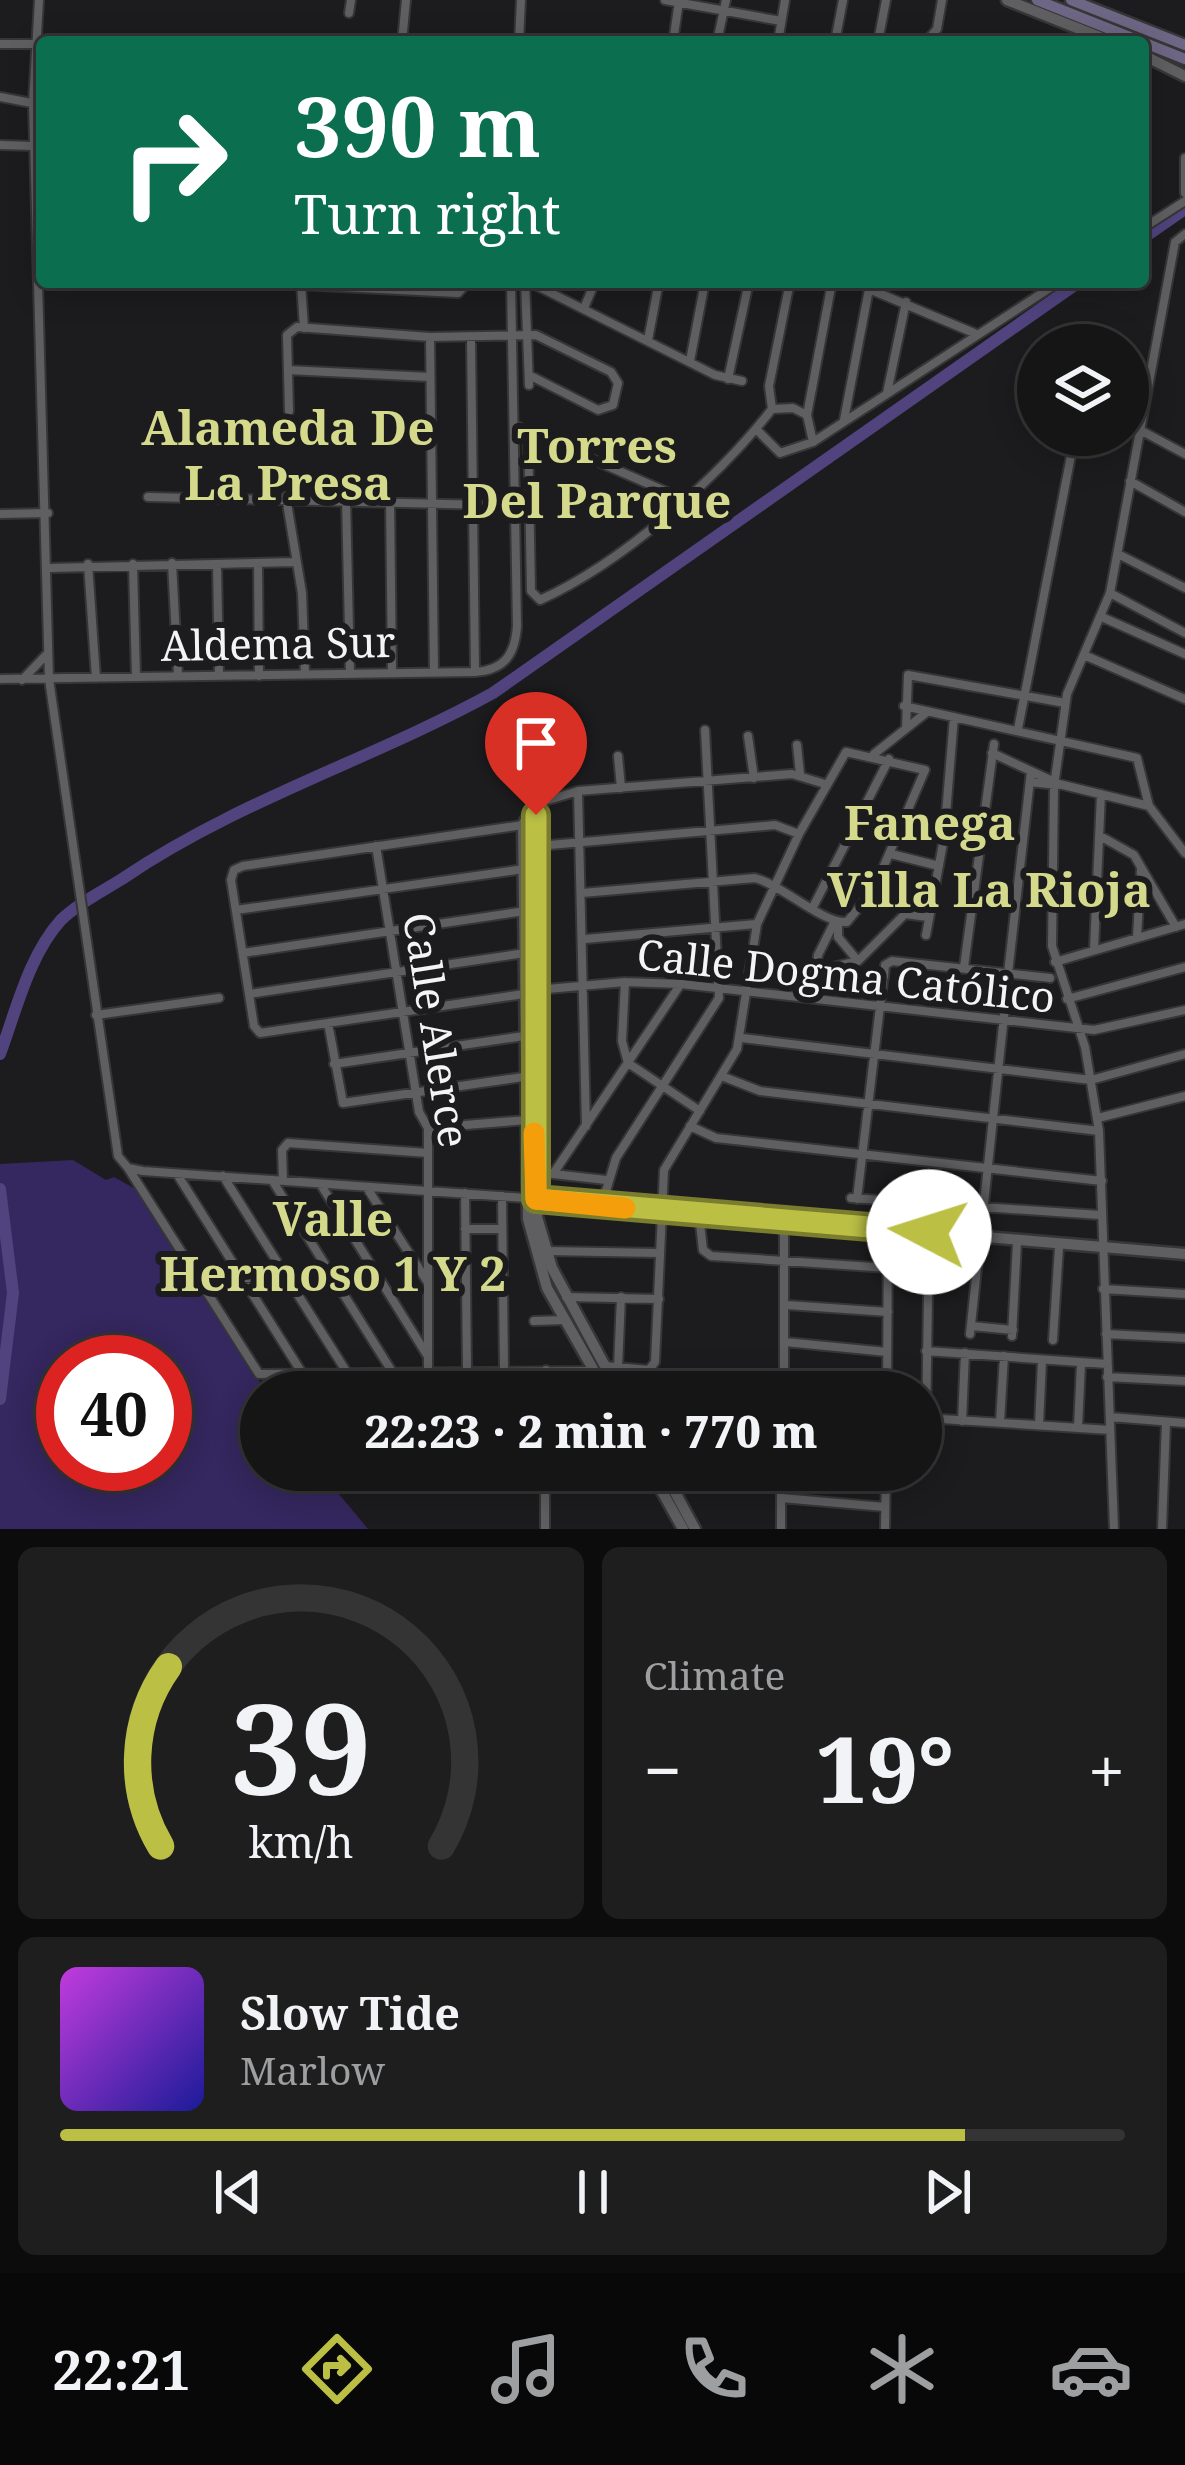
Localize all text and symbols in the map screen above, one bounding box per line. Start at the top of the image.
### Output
text: 390 m [294,67,541,182]
icon: right [96,84,252,240]
text: Turn right [294,176,561,250]
map controls [1017,324,1149,456]
button: layers [1017,324,1149,456]
district label: Alameda De La Presa [141,394,435,514]
district label: Torres Del Parque [463,412,731,532]
street label: Aldema Sur [160,612,396,673]
pin [485,692,587,815]
icon: arrive [503,710,569,776]
district label: Fanega [844,789,1016,854]
district label: Villa La Rioja [827,856,1151,921]
street label: Calle Alerce [391,908,484,1151]
street label: Calle Dogma Católico [634,924,1058,1025]
position arrow [866,1169,992,1295]
district label: Valle Hermoso 1 Y 2 [160,1185,506,1305]
speed limit sign: 40 [36,1335,192,1491]
text: 22:23 · 2 min · 770 m [364,1400,818,1461]
text: Climate [644,1648,785,1701]
text: 39 [230,1662,371,1832]
text: 19° [816,1707,954,1829]
text: − [644,1724,682,1814]
text: + [1088,1724,1125,1814]
text: km/h [248,1812,353,1871]
text: Slow Tide [240,1982,460,2043]
text: Marlow [240,2043,385,2096]
icon: previous [205,2159,271,2225]
icon: pause [560,2159,626,2225]
icon: next [915,2159,981,2225]
icon: directions [295,2327,379,2411]
icon: music [484,2327,568,2411]
icon: phone [672,2327,756,2411]
icon: climate [860,2327,944,2411]
icon: car [1049,2327,1133,2411]
text: 22:21 [52,2332,191,2406]

